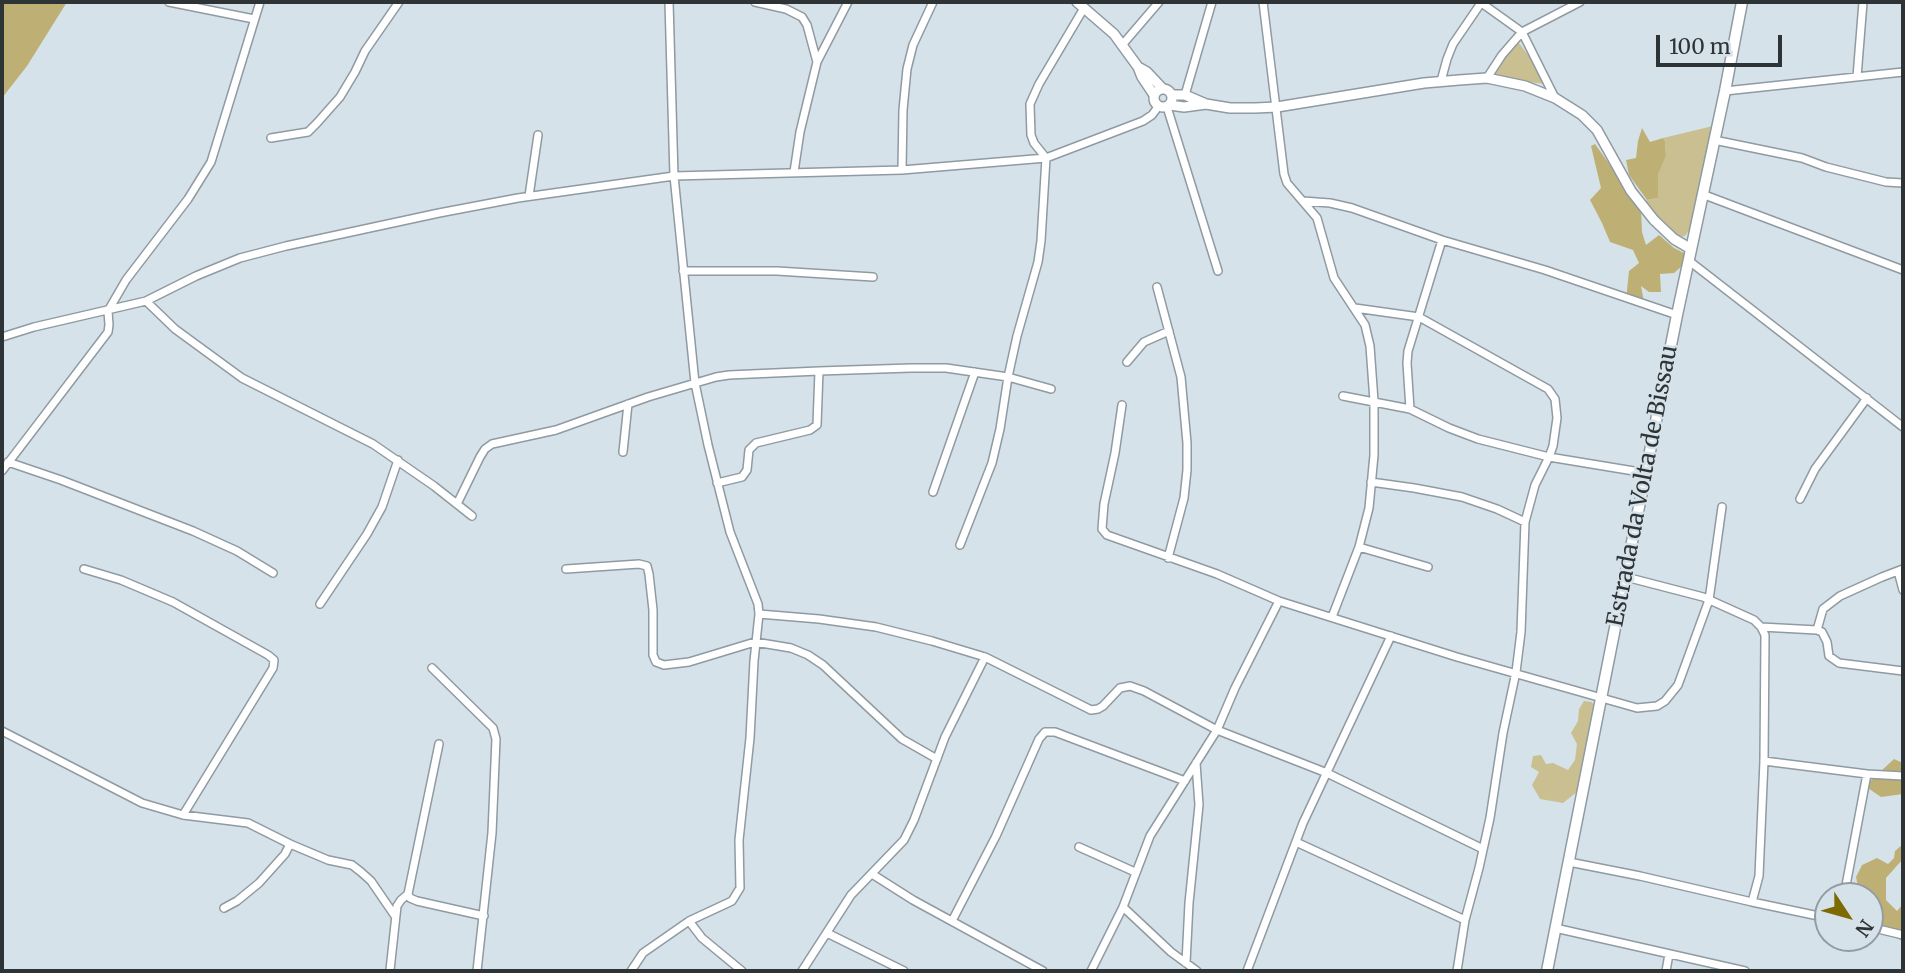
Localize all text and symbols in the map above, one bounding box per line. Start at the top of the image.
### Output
scale bar [1660,21,1786,65]
text: 100 m [1669,33,1731,60]
street label: Estrada da Volta de Bissau [1602,343,1684,629]
north arrow [1814,882,1884,952]
text: N [1850,915,1878,941]

